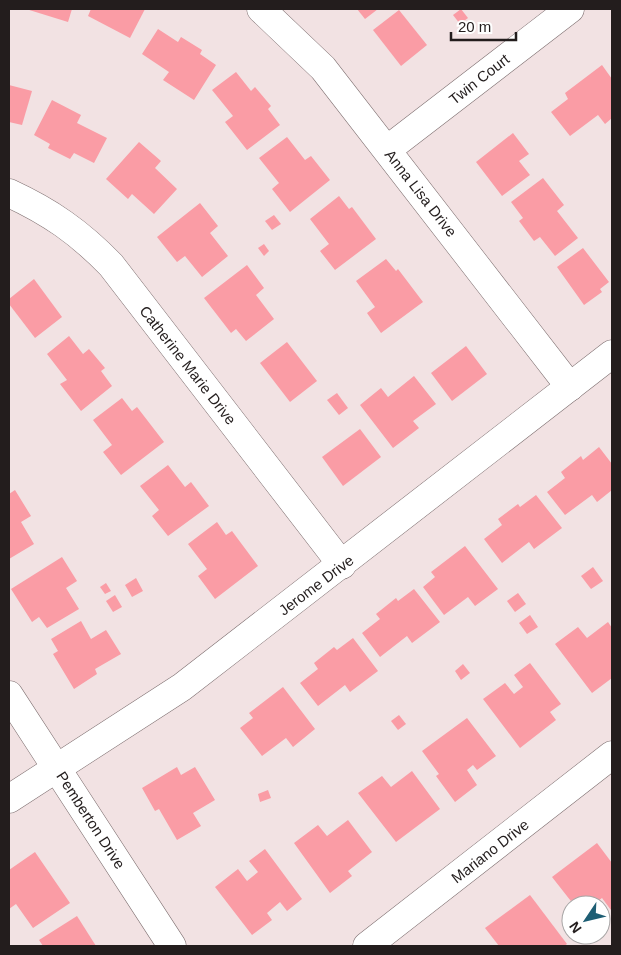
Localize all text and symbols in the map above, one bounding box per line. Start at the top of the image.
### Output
scale bar [451,10,516,42]
text: 20 m [458,18,491,35]
street label: Twin Court [446,50,513,108]
street label: Anna Lisa Drive [382,146,460,240]
street label: Catherine Marie Drive [136,302,240,428]
street label: Jerome Drive [275,551,357,619]
street label: Pemberton Drive [53,768,129,872]
street label: Mariano Drive [448,816,532,886]
north arrow [561,895,611,945]
text: N [566,919,585,936]

